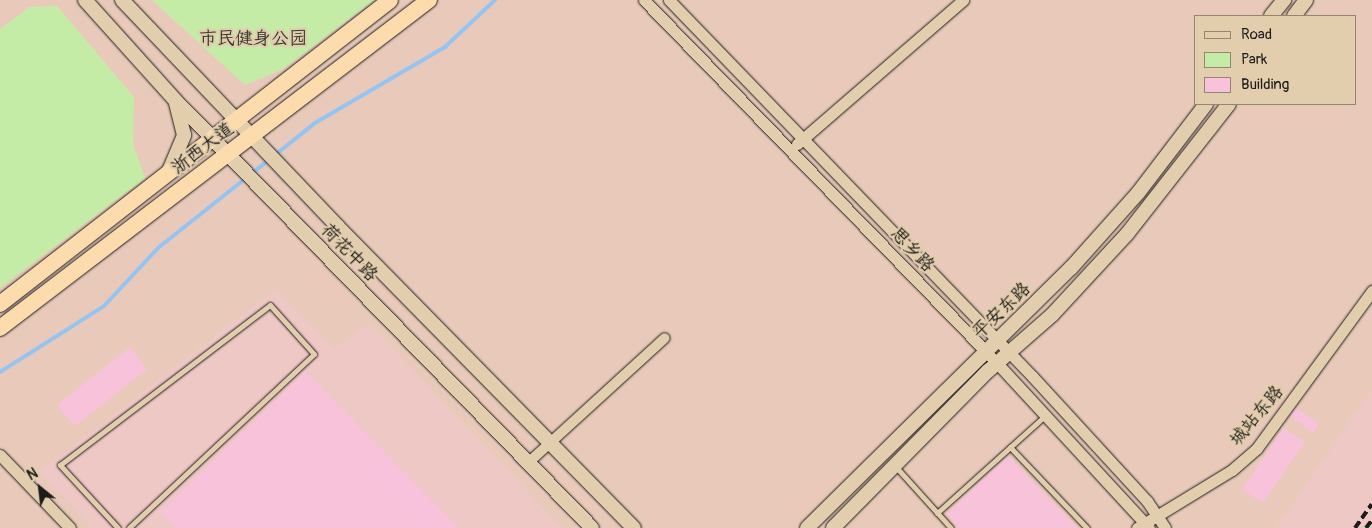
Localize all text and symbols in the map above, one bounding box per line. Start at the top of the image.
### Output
legend [1194,15,1357,105]
text: Road [1241,25,1272,44]
park label: 市民健身公园 [199,28,307,50]
text: Park [1241,50,1267,69]
text: Building [1241,75,1289,94]
street label: 浙西大道 [168,119,238,179]
street label: 荷花中路 [316,220,382,286]
street label: 思乡路 [885,223,939,277]
street label: 平安东路 [969,278,1035,344]
street label: 城站东路 [1226,381,1288,451]
north arrow [15,463,65,513]
text: N [24,465,41,484]

